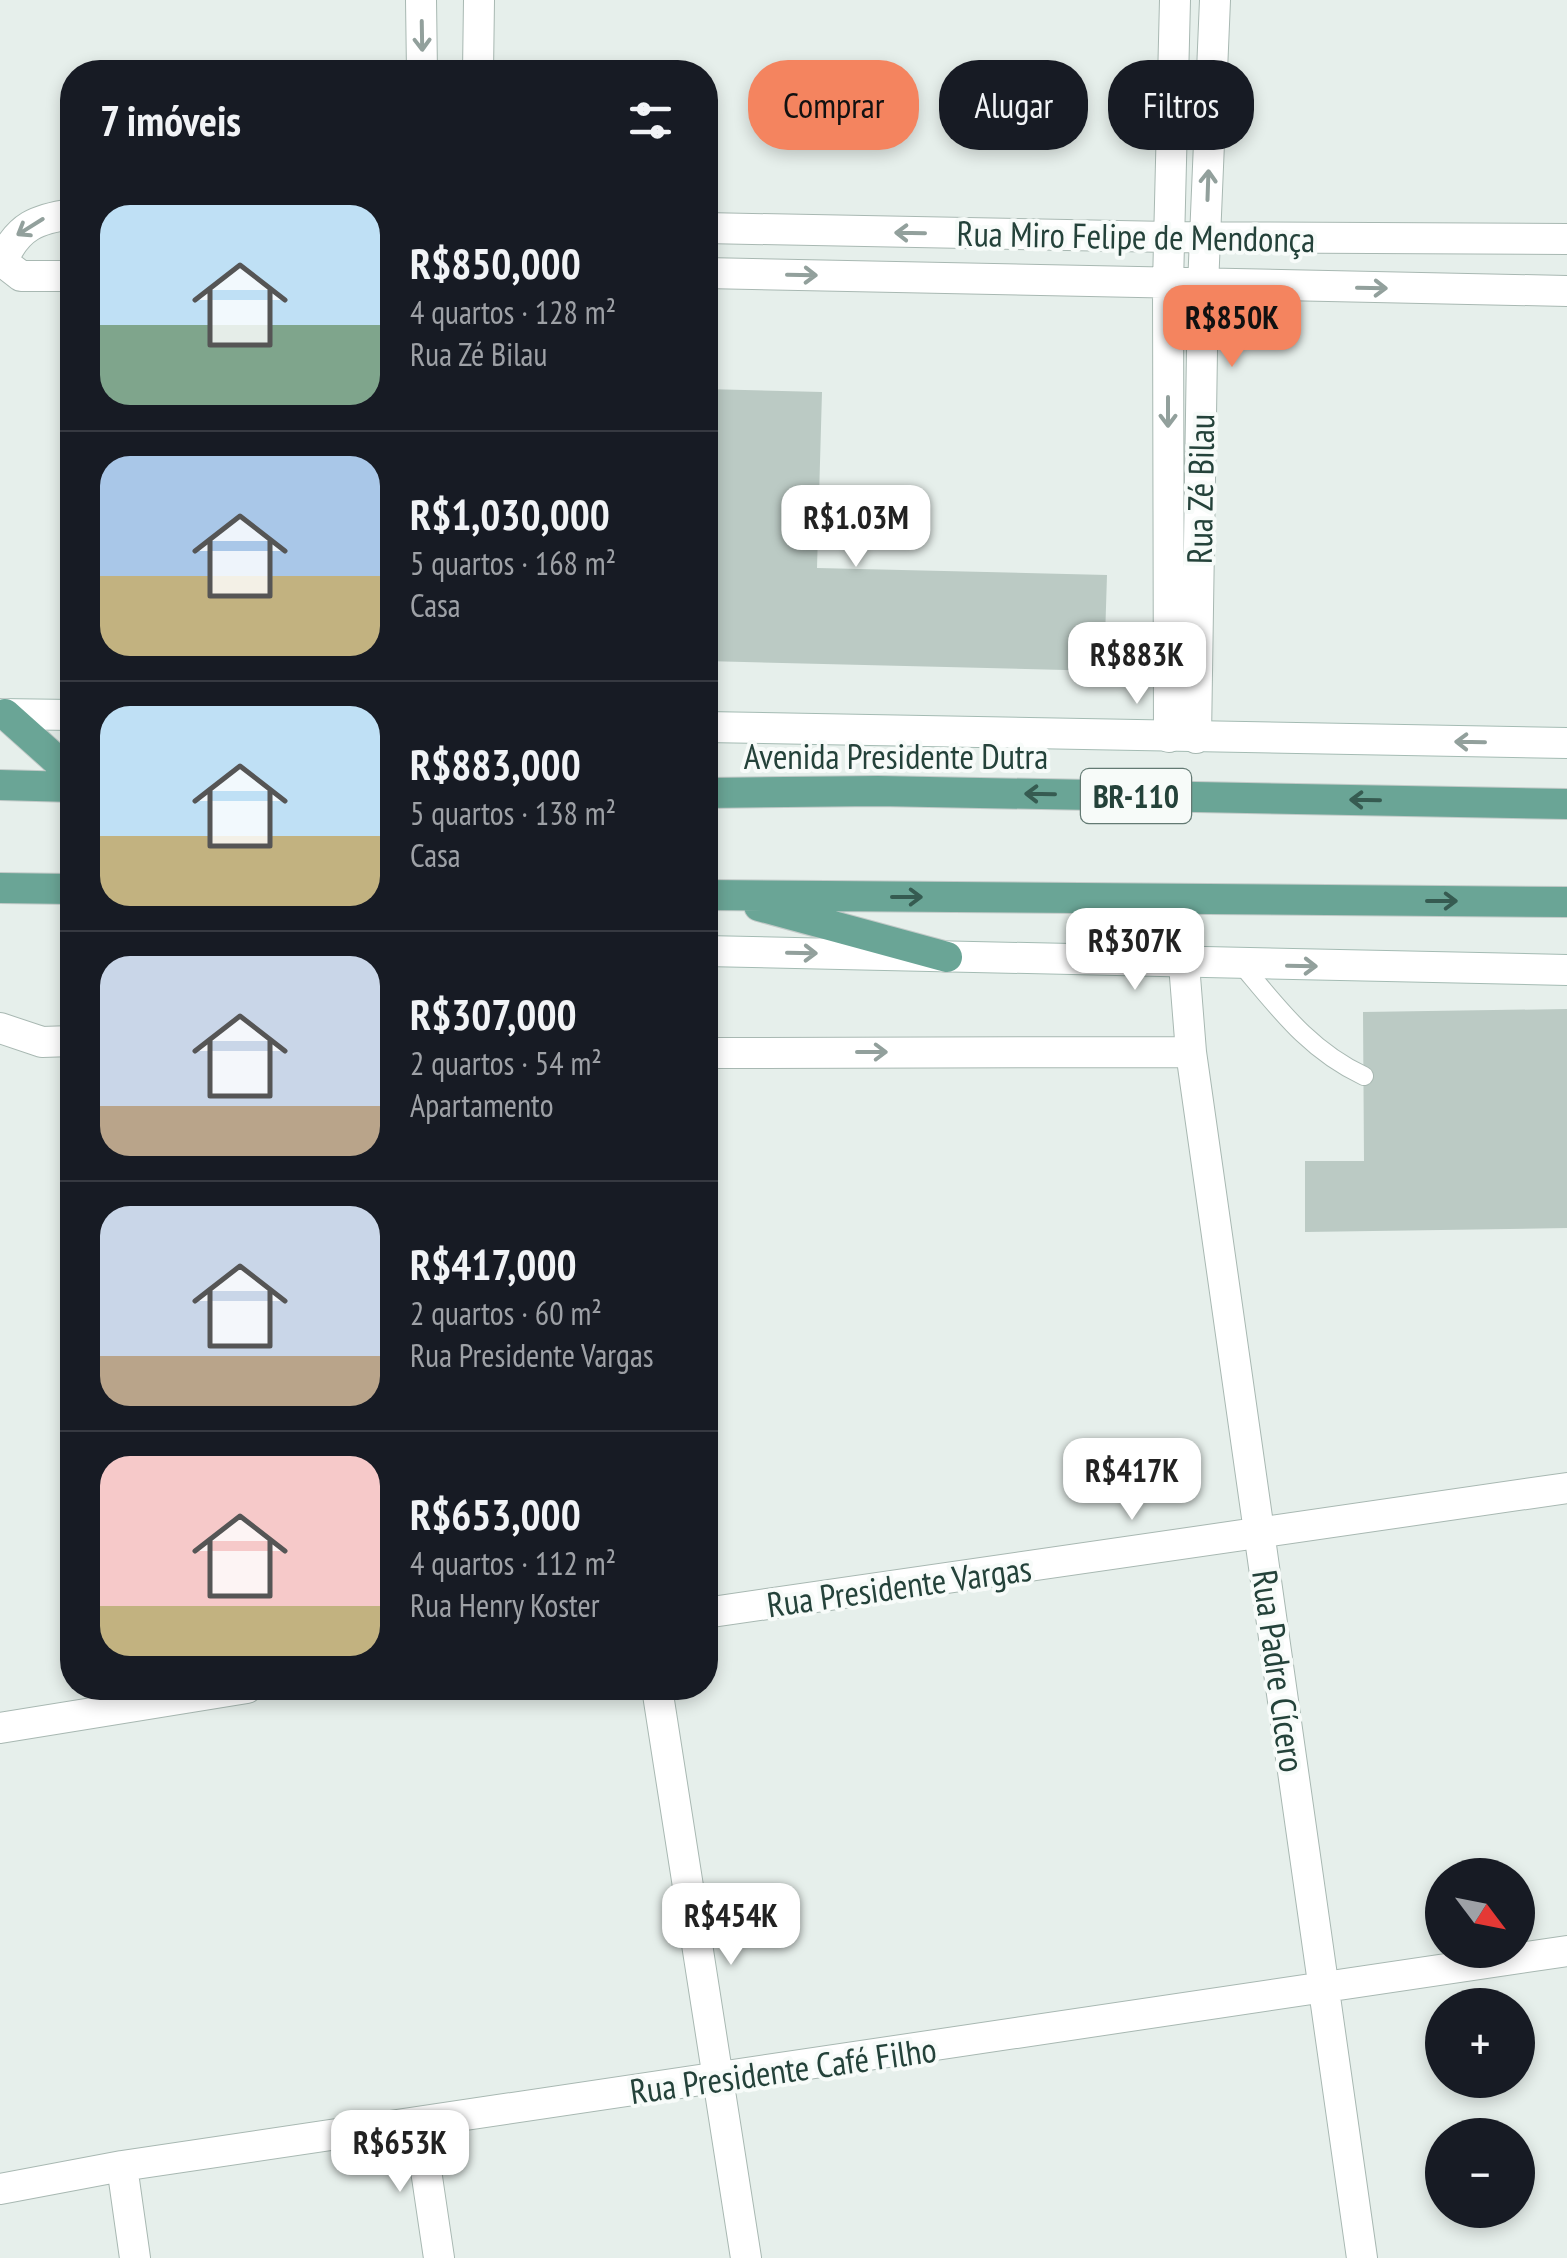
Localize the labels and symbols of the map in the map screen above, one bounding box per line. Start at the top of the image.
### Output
one-way arrow [412,20,432,52]
one-way arrow [1199,170,1218,202]
street label: Rua Miro Felipe de Mendonça [956,210,1316,262]
one-way arrow [17,217,45,237]
one-way arrow [894,223,926,242]
one-way arrow [786,266,818,285]
one-way arrow [1356,279,1388,298]
pin: R$850K [1151,285,1313,370]
one-way arrow [1158,396,1178,428]
street label: Rua Zé Bilau [1176,414,1224,564]
pin: R$1.03M [764,485,948,570]
pin: R$883K [1056,622,1218,707]
one-way arrow [1454,732,1486,751]
street label: Avenida Presidente Dutra [744,733,1048,779]
road number: BR-110 [1081,769,1191,823]
one-way arrow [1024,784,1056,803]
one-way arrow [1349,790,1382,810]
one-way arrow [891,887,923,906]
one-way arrow [1426,891,1458,910]
pin: R$307K [1054,908,1216,993]
one-way arrow [786,944,818,963]
one-way arrow [1286,956,1318,976]
one-way arrow [856,1042,888,1062]
pin: R$417K [1051,1438,1213,1523]
street label: Rua Presidente Vargas [764,1545,1034,1627]
street label: Rua Padre Cícero [1242,1567,1316,1775]
north arrow [1425,1858,1535,1968]
pin: R$454K [650,1883,812,1968]
street label: Rua Presidente Café Filho [627,2026,939,2114]
pin: R$653K [319,2110,481,2195]

